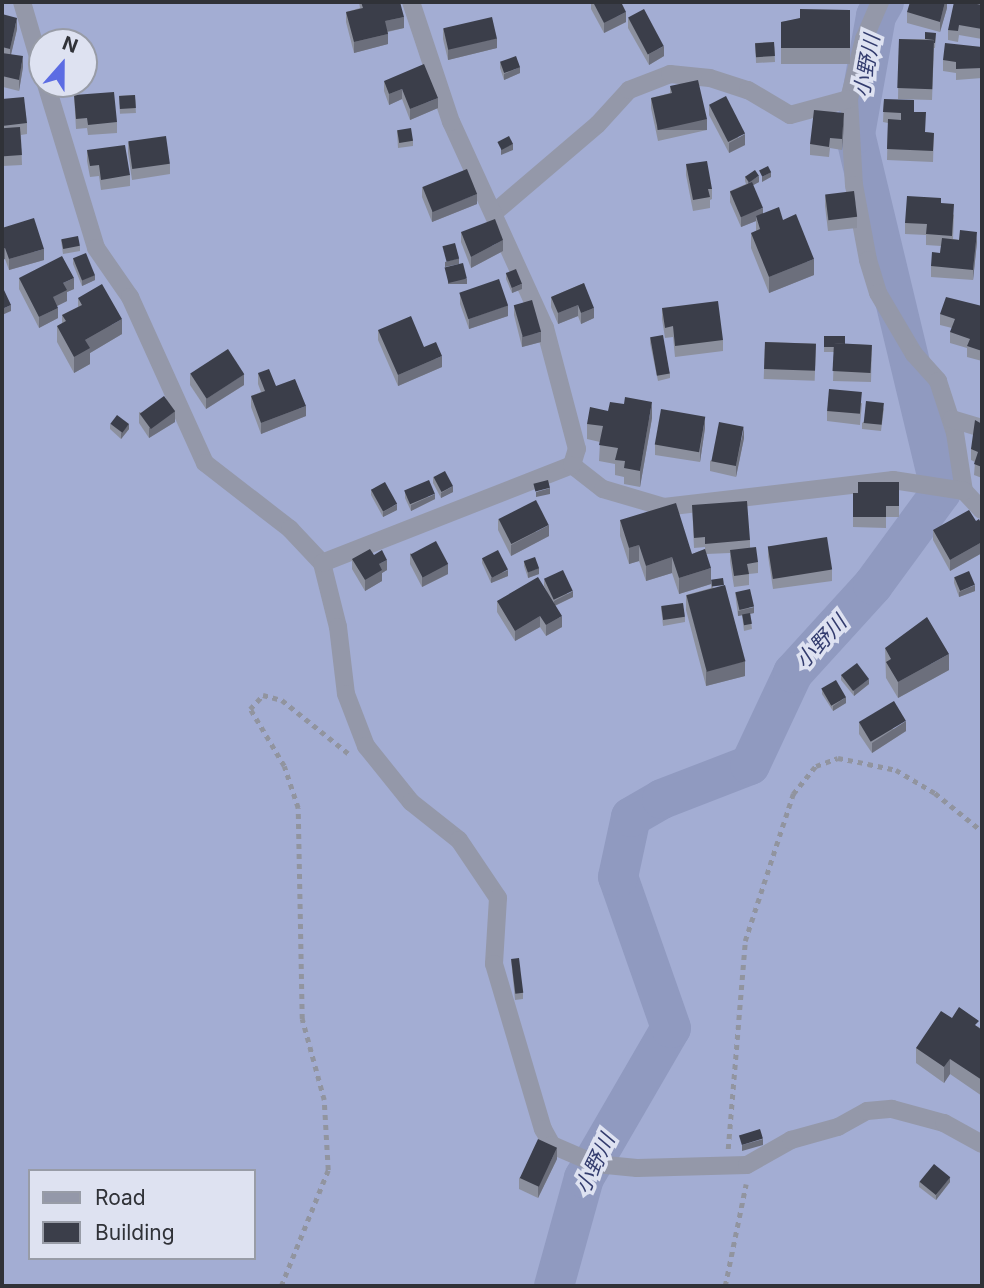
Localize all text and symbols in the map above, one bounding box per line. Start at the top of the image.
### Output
north arrow [28,28,98,98]
text: N [59,31,81,58]
water label: 小野川 [849,33,885,99]
water label: 小野川 [790,610,852,674]
water label: 小野川 [570,1130,620,1198]
legend [28,1169,256,1260]
text: Road [95,1185,146,1210]
text: Building [95,1220,175,1245]

